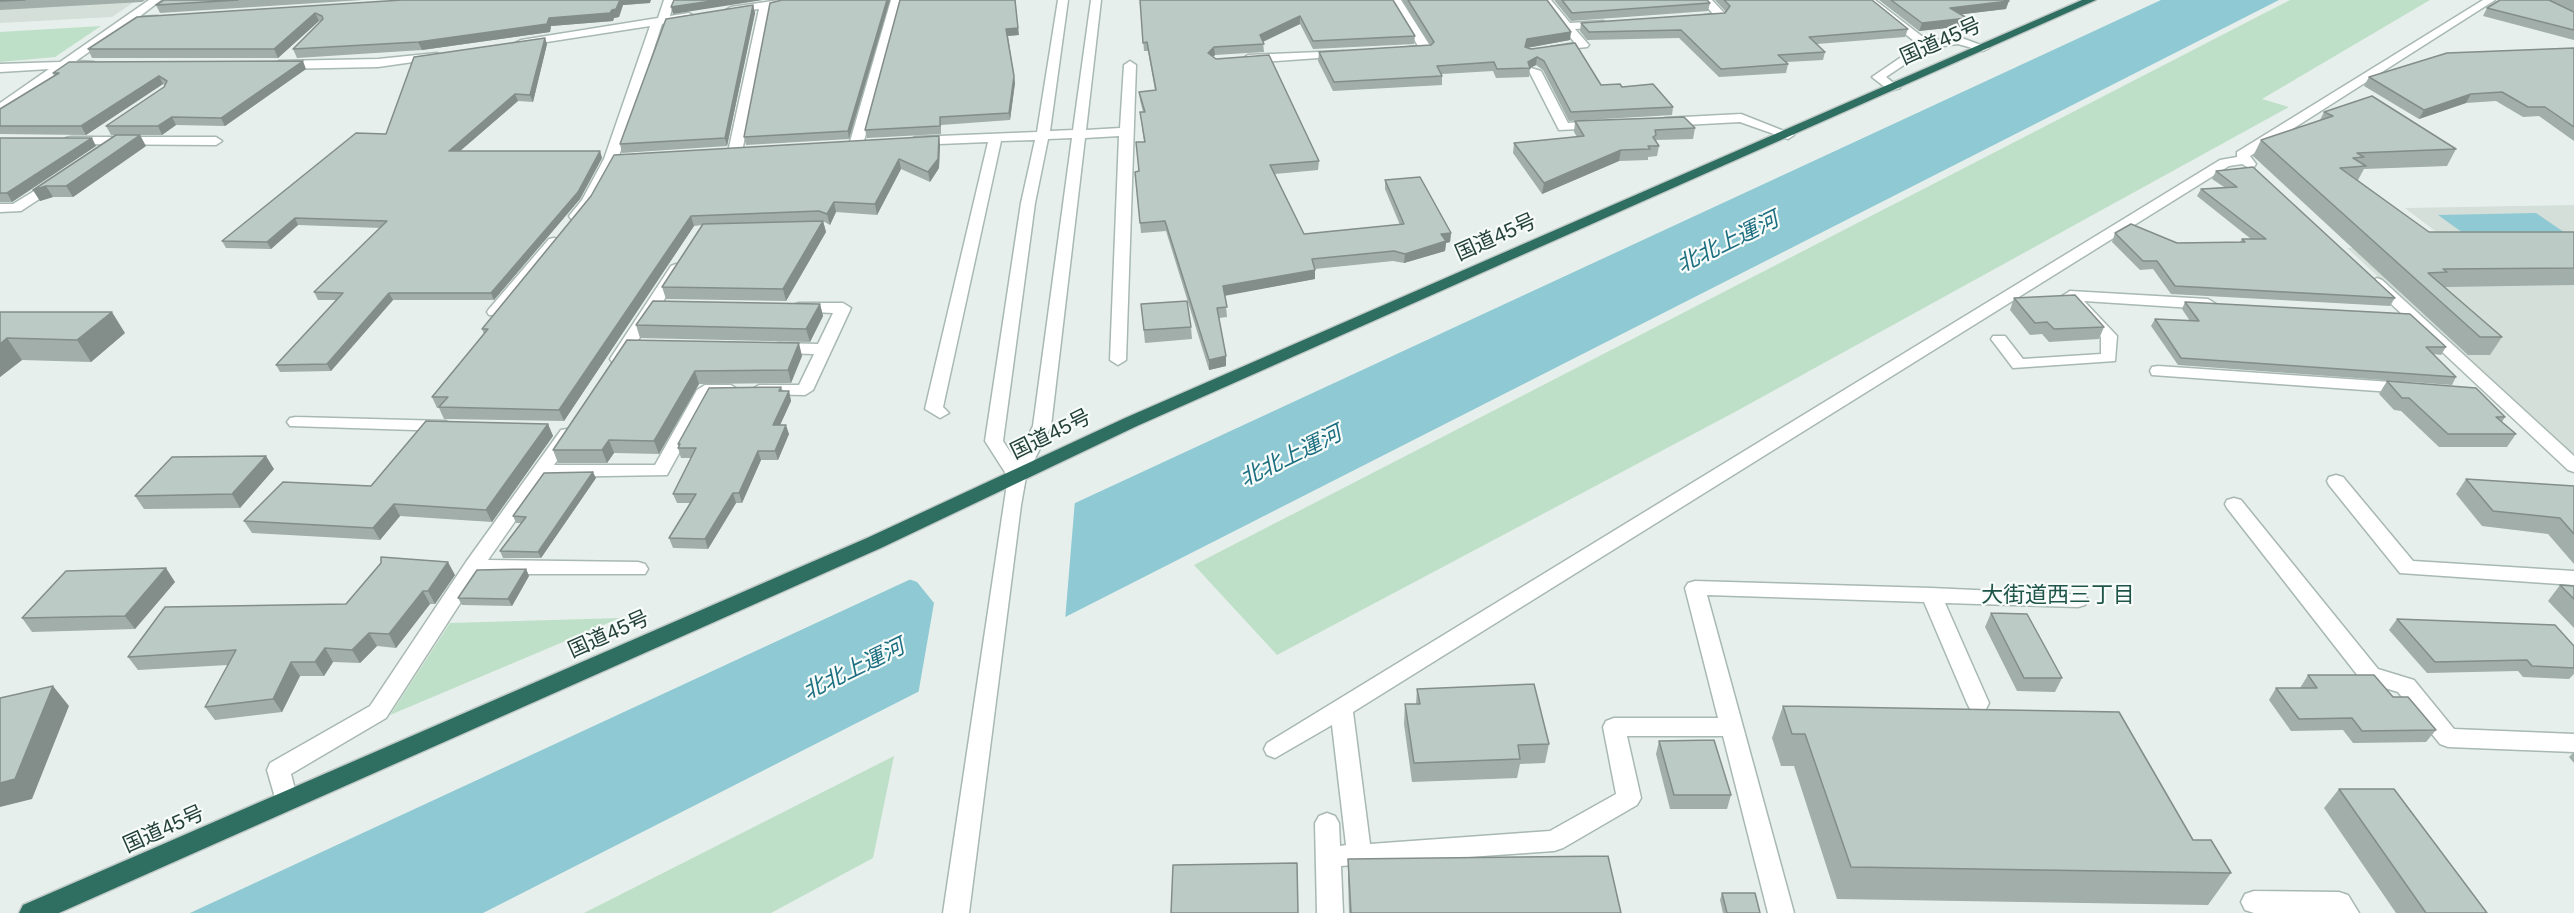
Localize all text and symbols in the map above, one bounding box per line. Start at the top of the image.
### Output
street label: 国道45号 [1896,13,1986,71]
water label: 北北上運河 [1673,207,1783,279]
street label: 国道45号 [1451,209,1541,267]
street label: 国道45号 [1007,405,1095,465]
water label: 北北上運河 [1236,421,1346,493]
district label: 大街道西三丁目 [1981,583,2135,609]
street label: 国道45号 [564,606,654,664]
water label: 北北上運河 [799,634,909,706]
street label: 国道45号 [119,801,209,859]

